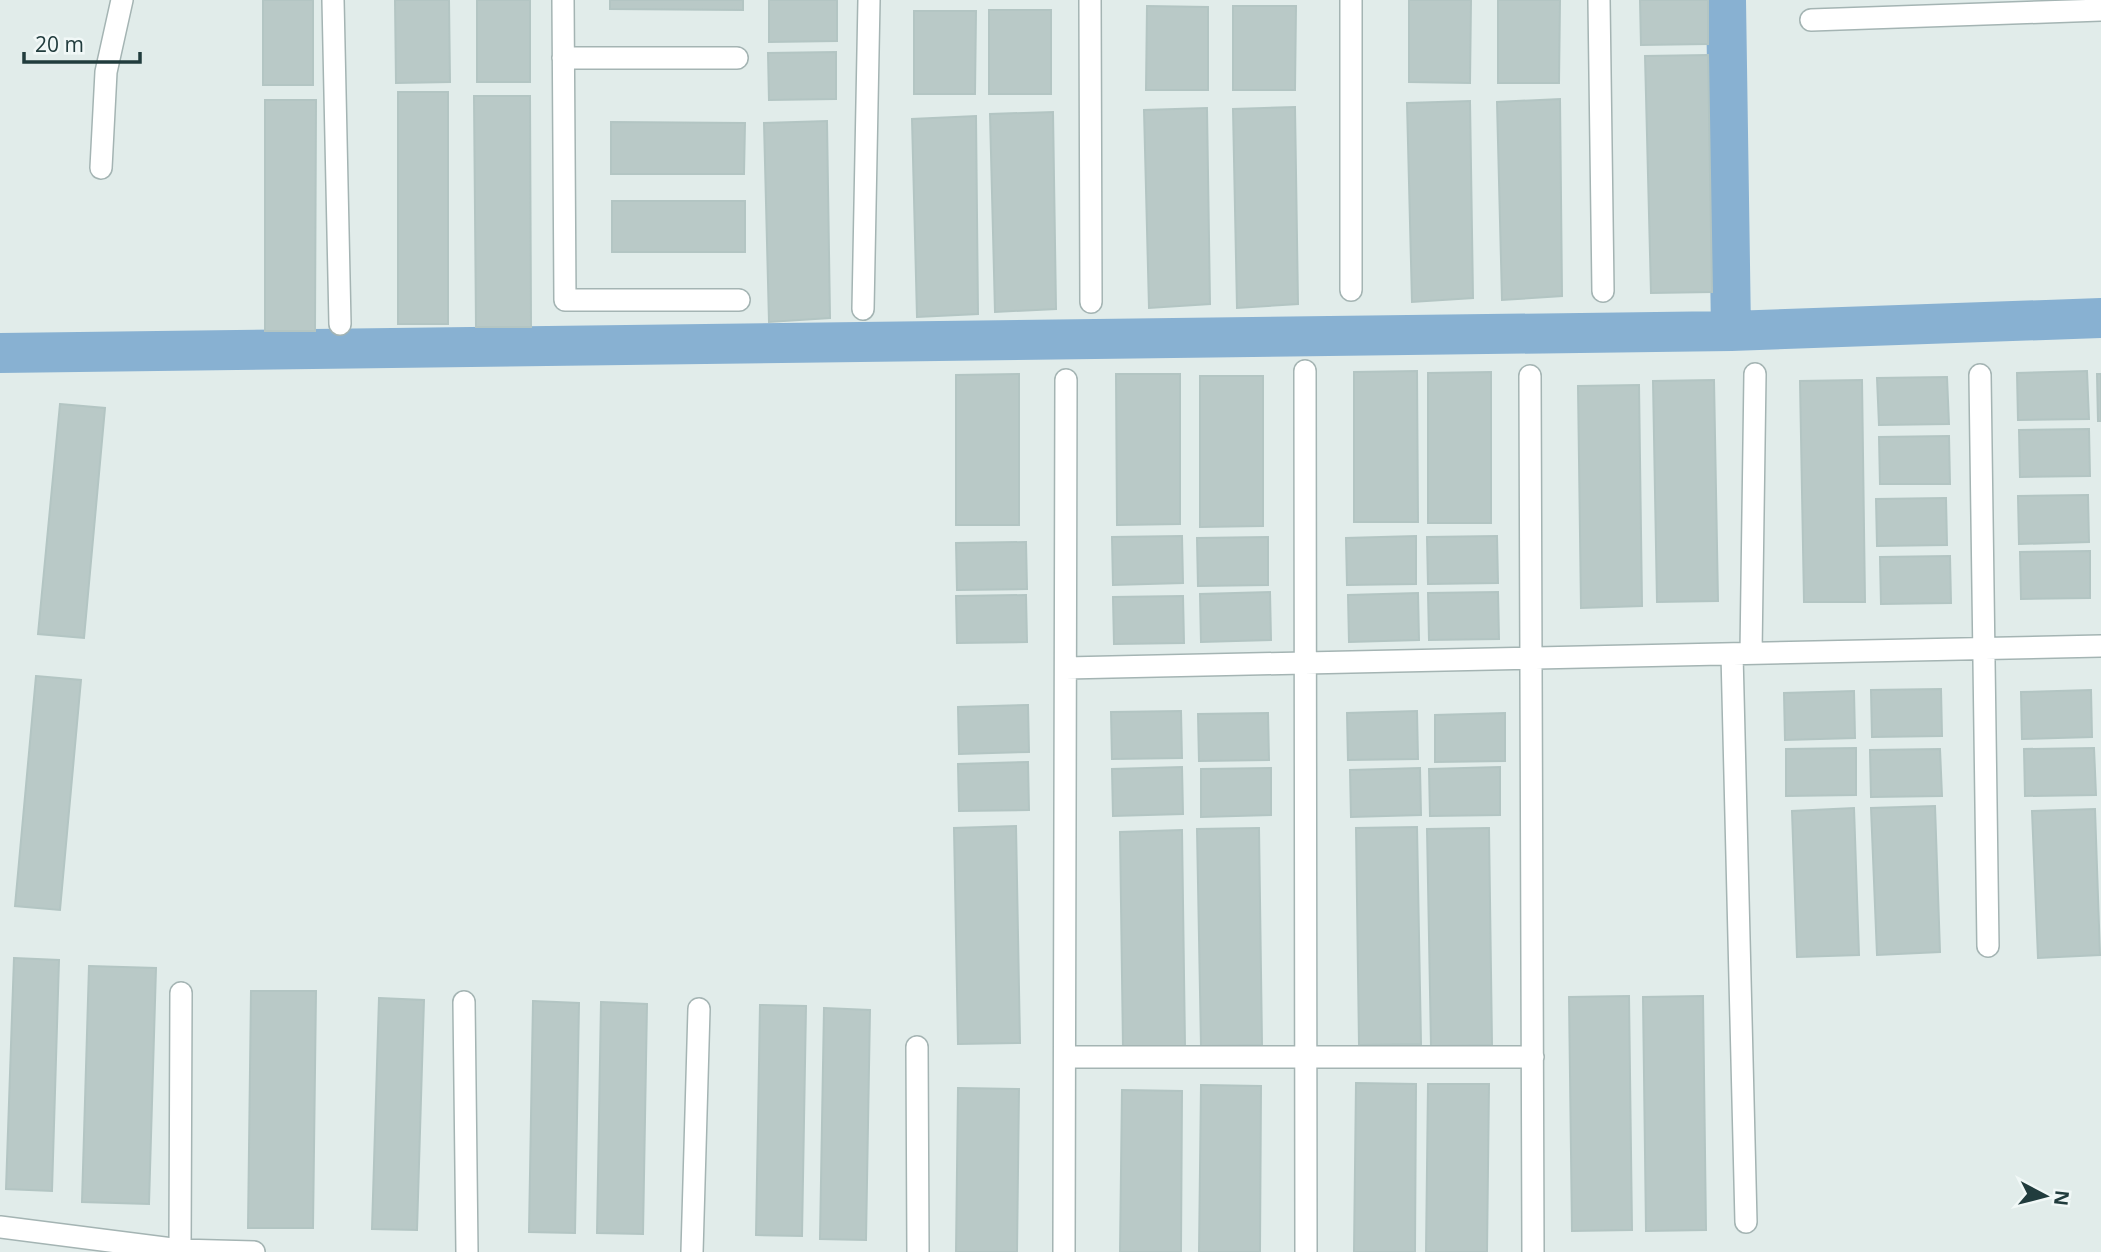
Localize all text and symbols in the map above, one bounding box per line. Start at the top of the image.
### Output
scale bar [24,21,140,65]
text: 20 m [35,30,84,58]
north arrow [2010,1161,2080,1231]
text: N [2048,1189,2076,1207]

